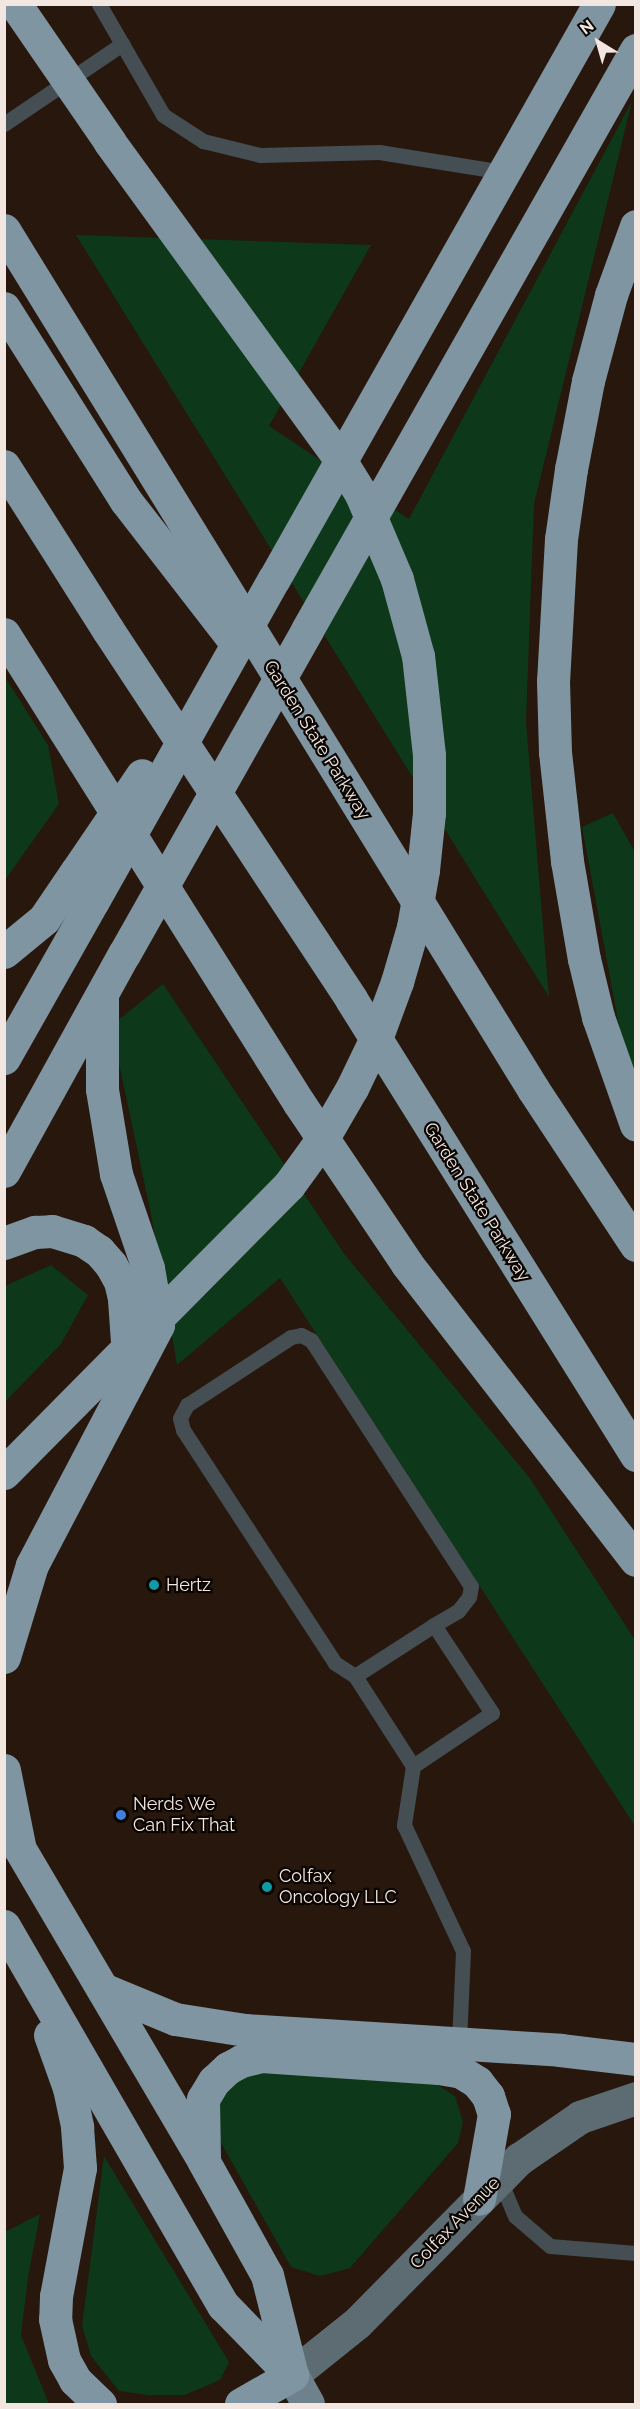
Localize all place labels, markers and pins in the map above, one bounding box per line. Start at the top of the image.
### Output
place label: Hertz [166,1574,211,1596]
marker: Hertz [147,1578,161,1592]
place label: Nerds We Can Fix That [133,1794,236,1836]
marker: Nerds We Can Fix That [114,1808,128,1822]
place label: Colfax Oncology LLC [279,1866,397,1908]
marker: Colfax Oncology LLC [260,1880,274,1894]

